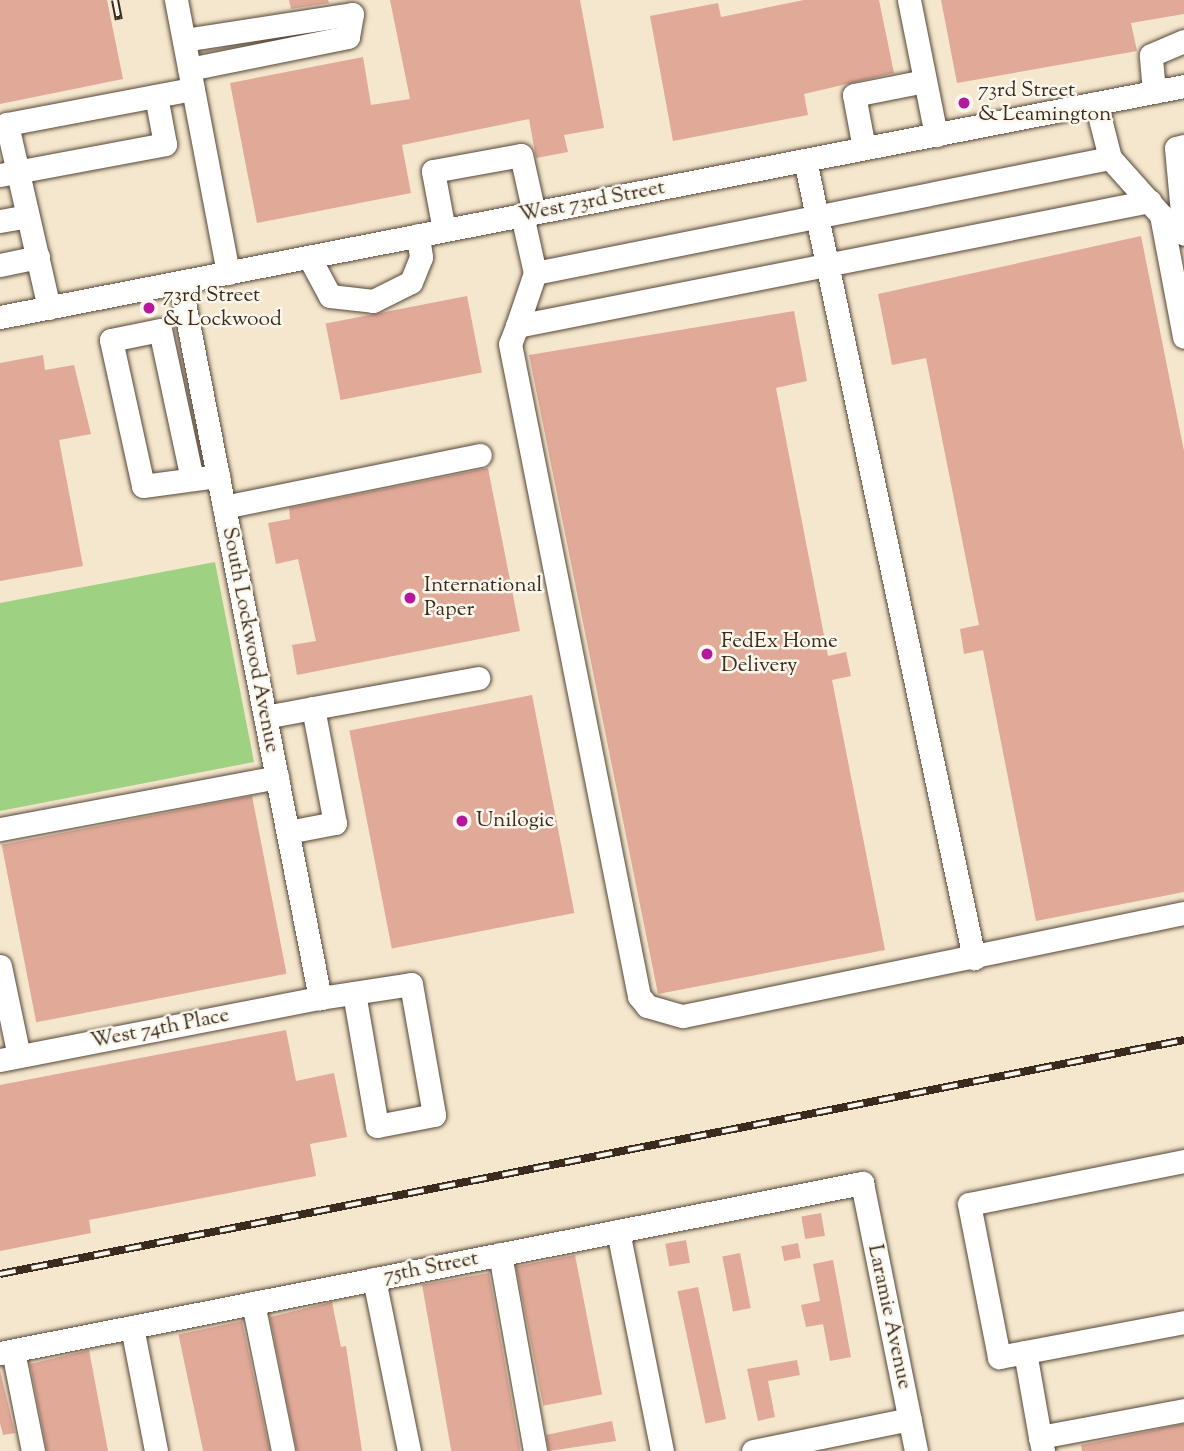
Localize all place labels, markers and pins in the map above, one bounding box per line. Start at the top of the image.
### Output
place label: 73rd Street & Leamington [978,78,1111,128]
marker: 73rd Street & Leamington [956,95,972,111]
place label: 73rd Street & Lockwood [163,283,282,333]
marker: 73rd Street & Lockwood [141,300,157,316]
place label: International Paper [424,573,542,623]
marker: International Paper [402,590,418,606]
place label: FedEx Home Delivery [721,629,838,679]
marker: FedEx Home Delivery [699,646,715,662]
place label: Unilogic [476,808,554,834]
marker: Unilogic [454,813,470,829]

